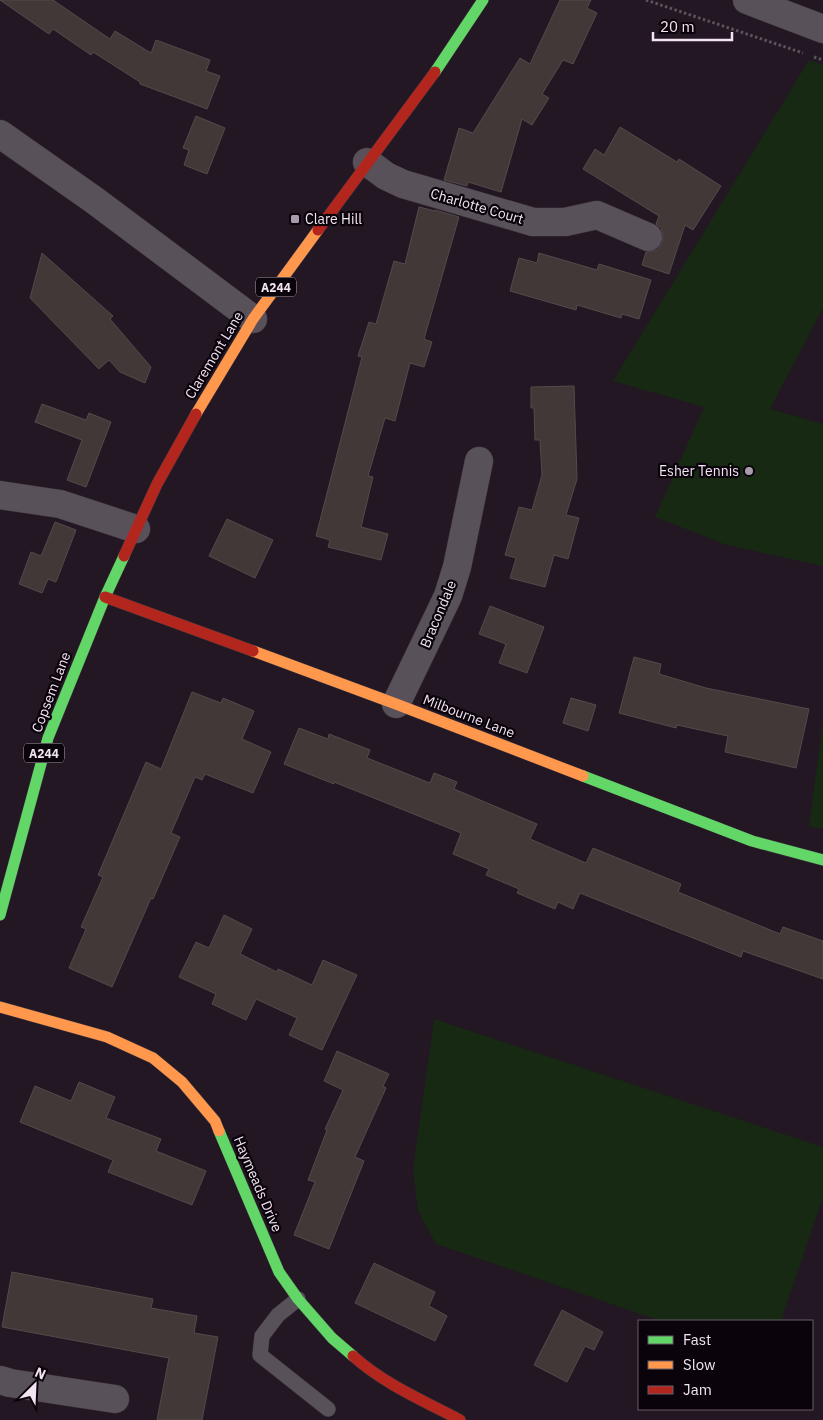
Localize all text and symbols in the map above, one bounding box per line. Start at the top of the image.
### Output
scale bar [653,10,732,42]
text: 20 m [660,17,695,36]
street label: Charlotte Court [428,184,526,228]
place label: Clare Hill [305,210,362,228]
marker: Clare Hill [289,213,301,225]
road number: A244 [256,278,296,296]
street label: Claremont Lane [181,308,247,402]
place label: Esher Tennis [659,462,739,480]
marker: Esher Tennis [743,465,755,477]
street label: Bracondale [416,577,460,650]
street label: Copsem Lane [27,649,75,735]
street label: Milbourne Lane [421,690,518,742]
road number: A244 [24,744,64,762]
street label: Haymeads Drive [230,1133,286,1235]
legend [638,1320,813,1410]
text: Fast [683,1330,711,1349]
text: Slow [683,1355,716,1374]
north arrow [10,1360,60,1410]
text: N [32,1363,49,1383]
text: Jam [683,1380,712,1399]

